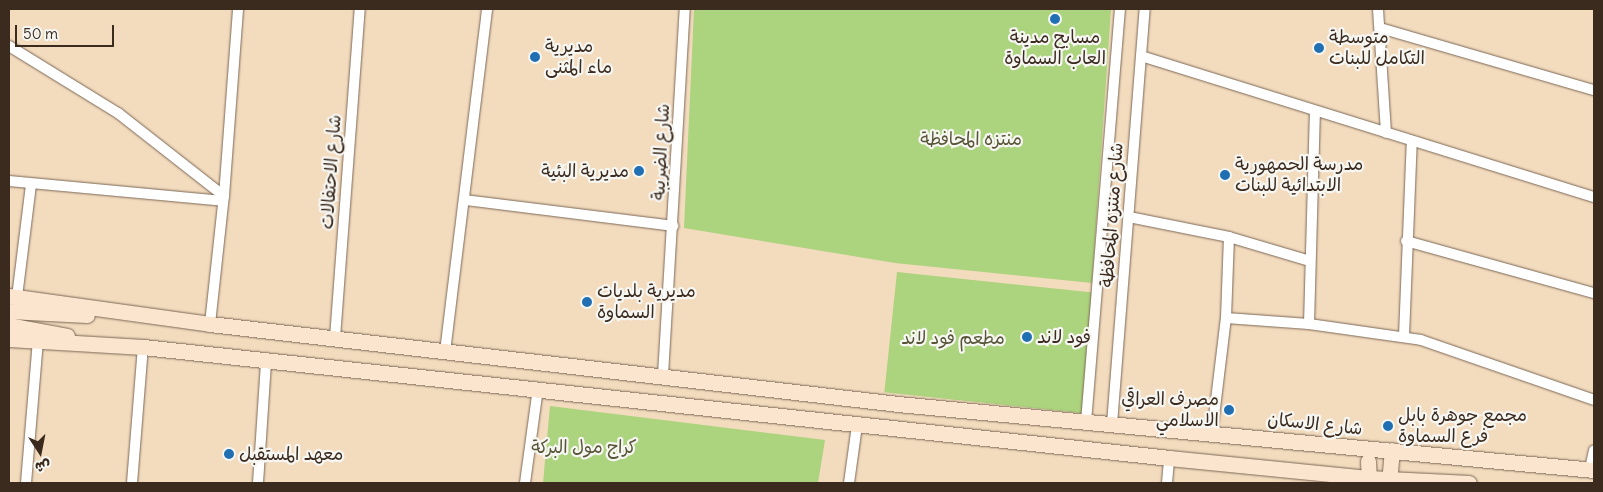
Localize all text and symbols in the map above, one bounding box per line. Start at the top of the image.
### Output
marker: مسابح مدينة العاب السماوة [1049,13,1061,25]
scale bar [18,15,116,47]
text: 50 m [23,24,58,43]
place label: مسابح مدينة العاب السماوة [1004,27,1106,70]
place label: متوسطة التكامل للبنات [1329,27,1425,70]
place label: مديرية ماء المثنى [545,36,612,78]
marker: متوسطة التكامل للبنات [1313,42,1325,54]
marker: مديرية ماء المثنى [529,51,541,63]
street label: شارع الضريبة [648,103,674,201]
street label: شارع الاحتفالات [316,114,346,230]
park label: منتزه المحافظة [920,128,1022,150]
street label: شارع منتزه المحافظة [1096,142,1128,288]
place label: مدرسة الحمهورية الابتدائية للبنات [1235,154,1363,196]
place label: مديرية البئية [541,160,629,182]
marker: مديرية البئية [633,165,645,177]
marker: مدرسة الحمهورية الابتدائية للبنات [1219,169,1231,181]
place label: مديرية بلديات السماوة [597,281,696,324]
marker: مديرية بلديات السماوة [581,296,593,308]
place label: فود لاند [1037,326,1091,348]
park label: مطعم فود لاند [901,327,1005,349]
marker: فود لاند [1021,331,1033,343]
place label: مصرف العراقي الاسلامي [1121,389,1219,432]
marker: مصرف العراقي الاسلامي [1223,404,1235,416]
place label: مجمع جوهرة بابل فرع السماوة [1398,405,1527,448]
street label: شارع الاسكان [1266,408,1364,440]
marker: مجمع جوهرة بابل فرع السماوة [1382,420,1394,432]
north arrow [15,427,65,477]
park label: كراج مول البركة [531,436,637,458]
place label: معهد المستقبل [239,443,343,465]
marker: معهد المستقبل [223,448,235,460]
text: ش [34,456,52,477]

